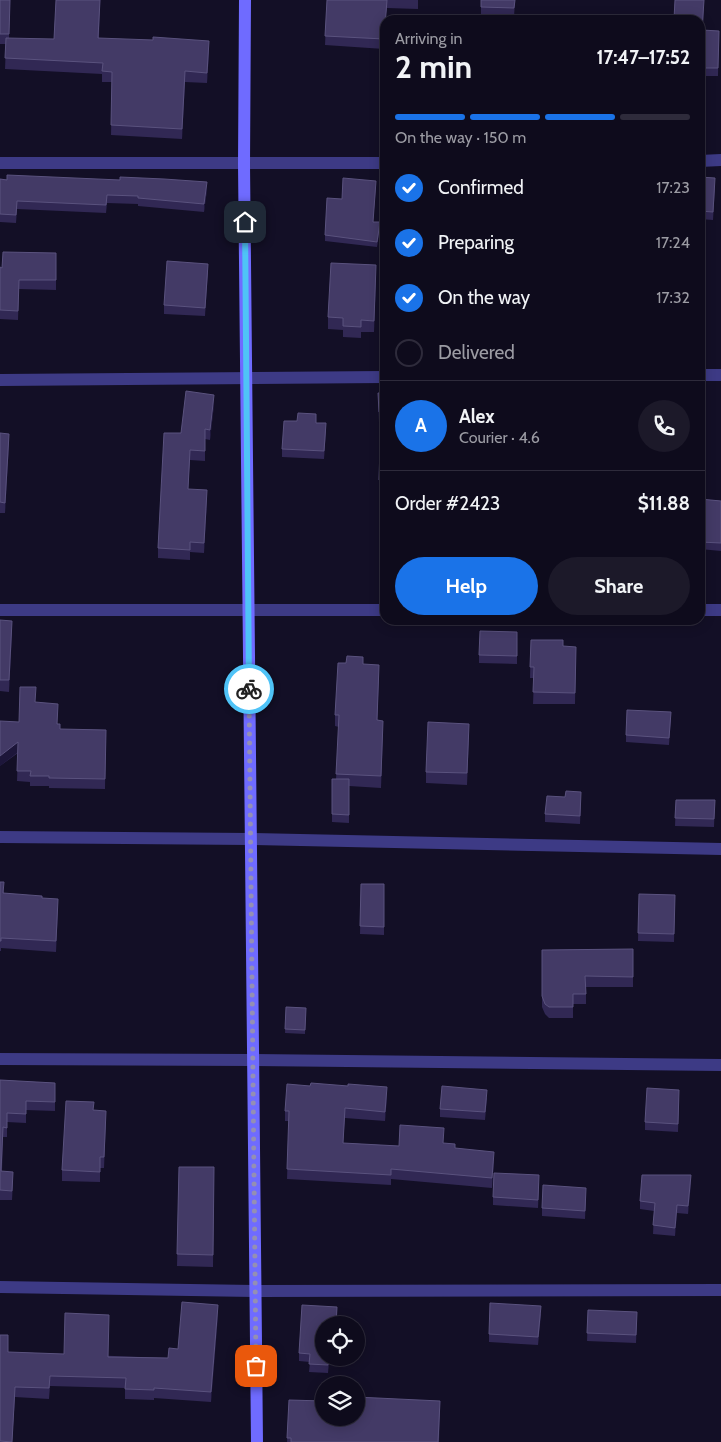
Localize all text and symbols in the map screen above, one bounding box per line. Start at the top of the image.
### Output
text: Arriving in [395,29,462,48]
text: 17:47–17:52 [596,46,690,69]
text: 2 min [395,47,472,86]
text: On the way · 150 m [395,128,526,147]
icon: check [395,174,423,202]
text: Confirmed [438,176,524,199]
text: 17:23 [656,178,690,197]
pin [224,201,266,243]
icon: home [231,208,259,236]
icon: check [395,229,423,257]
text: Preparing [438,231,514,254]
text: 17:24 [656,233,690,252]
icon: check [395,284,423,312]
text: On the way [438,286,530,309]
text: 17:32 [656,288,690,307]
text: Delivered [438,341,515,364]
button: phone [638,400,690,452]
text: Alex [459,405,495,428]
text: A [415,414,427,437]
text: Courier · 4.6 [459,428,540,447]
text: Order #2423 [395,492,500,515]
text: $11.88 [638,492,690,515]
button: Help [395,557,538,615]
button: Share [548,557,690,615]
courier [224,664,274,714]
icon: bike [235,675,263,703]
map controls [315,1316,365,1426]
button: locate [315,1316,365,1366]
pin [235,1345,277,1387]
icon: bag [242,1352,270,1380]
button: layers [315,1376,365,1426]

